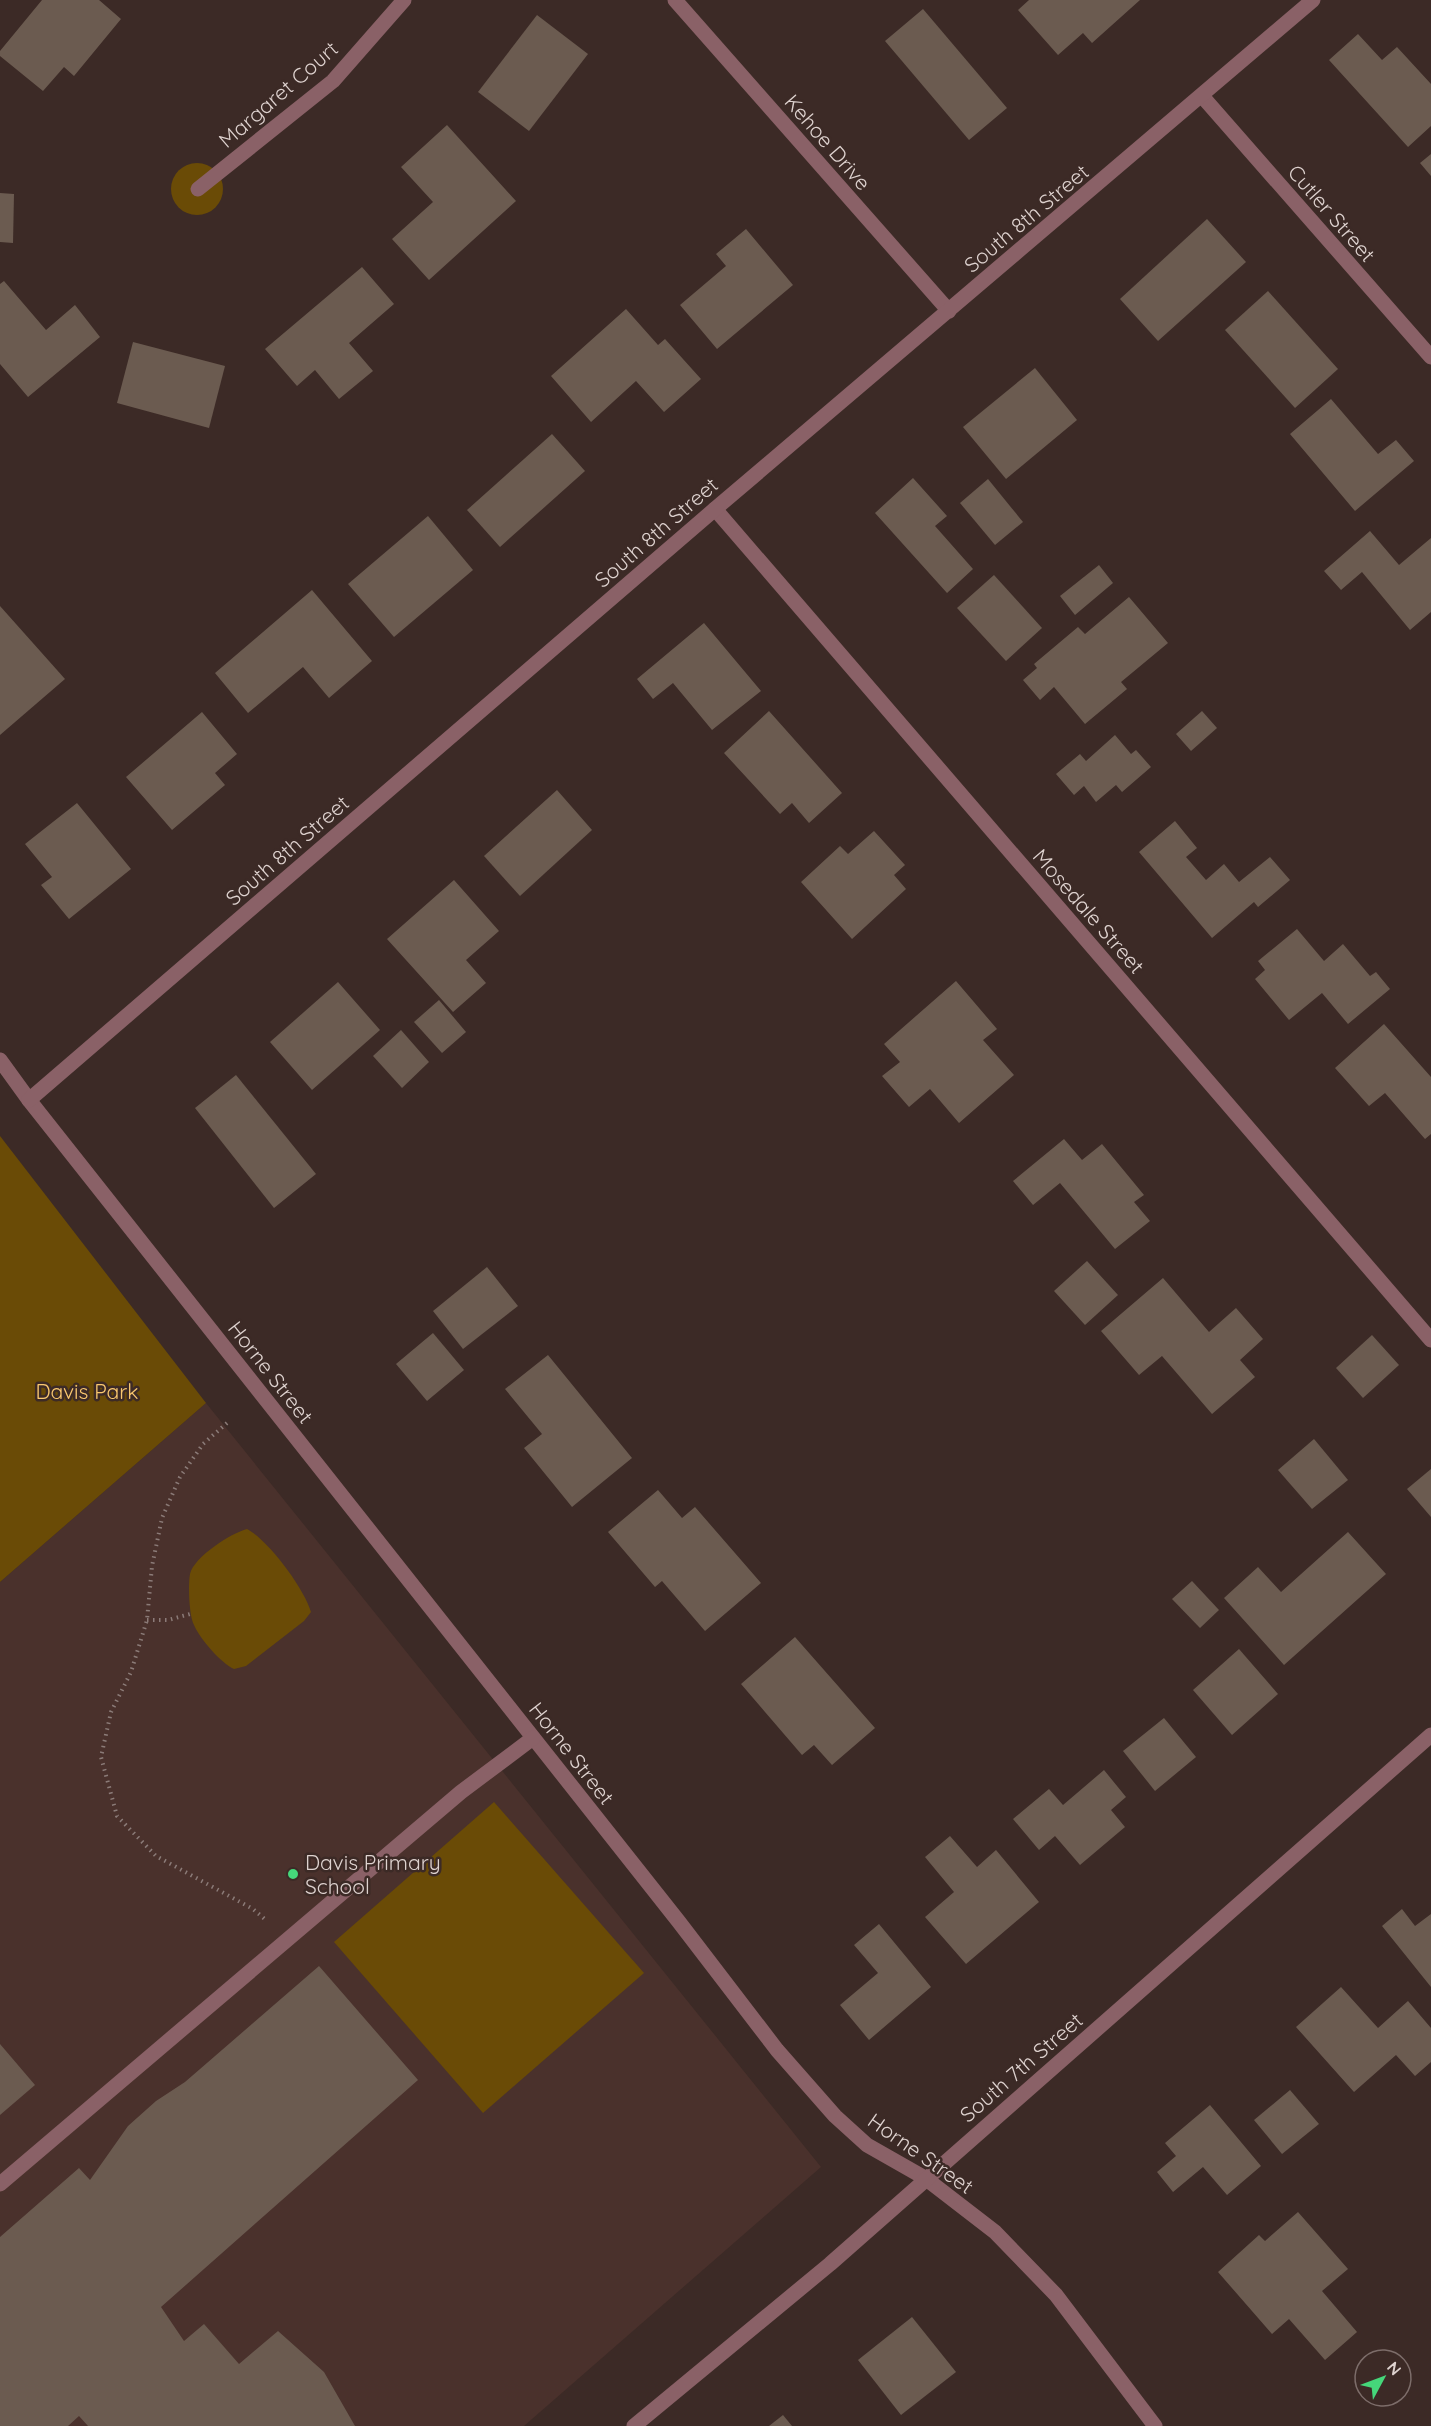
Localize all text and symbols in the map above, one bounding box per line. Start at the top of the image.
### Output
street label: Margaret Court [213,35,343,153]
street label: Kehoe Drive [779,89,877,195]
street label: South 8th Street [958,158,1094,278]
street label: Cutler Street [1283,159,1381,267]
street label: South 8th Street [589,471,723,593]
street label: South 8th Street [220,789,354,911]
street label: Mosedale Street [1028,843,1150,979]
street label: Horne Street [223,1316,319,1428]
park label: Davis Park [35,1378,139,1404]
street label: Horne Street [524,1697,620,1809]
place label: Davis Primary School [305,1849,441,1899]
marker: Davis Primary School [286,1867,300,1881]
street label: South 7th Street [954,2007,1088,2127]
street label: Horne Street [863,2107,979,2199]
north arrow [1353,2348,1413,2408]
text: N [1383,2357,1406,2379]

